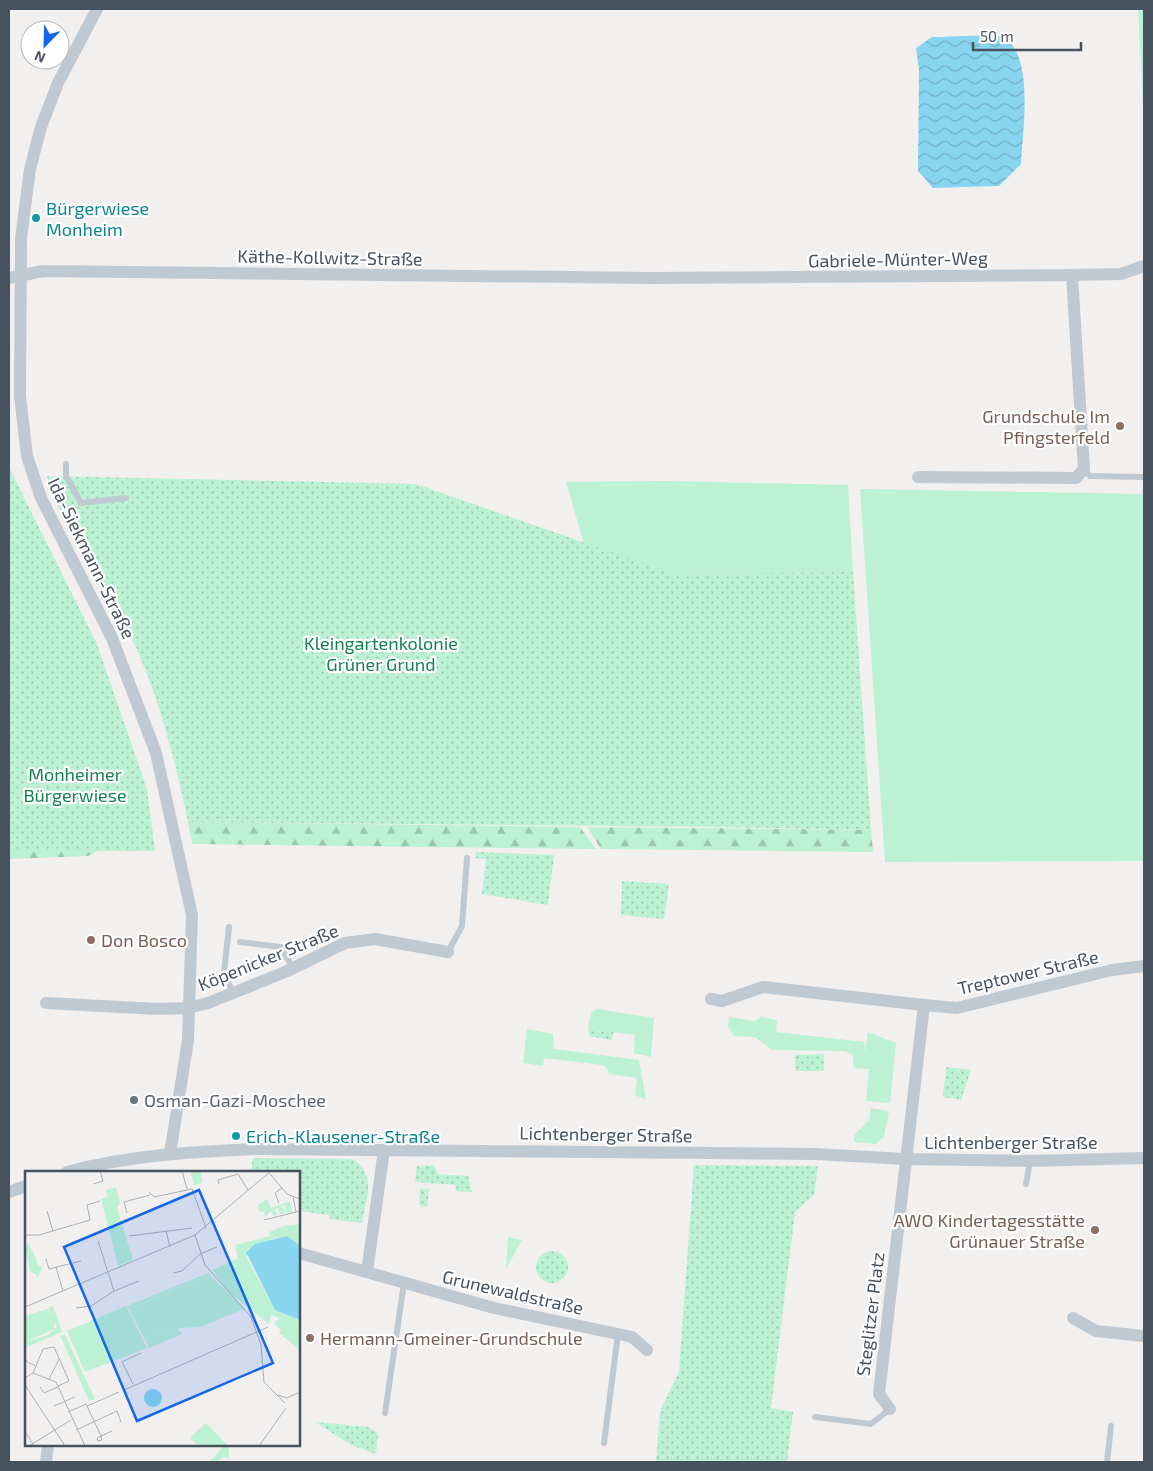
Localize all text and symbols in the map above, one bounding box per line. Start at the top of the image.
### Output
north arrow [20,20,70,70]
scale bar [973,20,1080,52]
text: 50 m [980,27,1014,45]
text: N [32,48,48,67]
place label: Bürgerwiese Monheim [46,197,149,240]
marker: Bürgerwiese Monheim [30,212,42,224]
street label: Käthe-Kollwitz-Straße [237,244,423,270]
street label: Gabriele-Münter-Weg [808,246,988,272]
place label: Grundschule Im Pfingsterfeld [982,405,1110,448]
marker: Grundschule Im Pfingsterfeld [1114,420,1126,432]
street label: Ida-Siekmann-Straße [43,474,141,642]
park label: Kleingartenkolonie Grüner Grund [304,632,458,675]
park label: Monheimer Bürgerwiese [23,763,127,806]
street label: Köpenicker Straße [195,919,341,995]
place label: Don Bosco [101,929,187,951]
marker: Don Bosco [85,934,97,946]
street label: Treptower Straße [955,945,1101,999]
place label: Osman-Gazi-Moschee [144,1089,326,1111]
marker: Osman-Gazi-Moschee [128,1094,140,1106]
street label: Lichtenberger Straße [519,1121,693,1147]
place label: Erich-Klausener-Straße [246,1125,440,1147]
marker: Erich-Klausener-Straße [230,1130,242,1142]
street label: Lichtenberger Straße [924,1131,1098,1153]
inset map [25,1171,300,1446]
place label: AWO Kindertagesstätte Grünauer Straße [894,1209,1085,1252]
marker: AWO Kindertagesstätte Grünauer Straße [1089,1224,1101,1236]
street label: Steglitzer Platz [851,1251,889,1377]
street label: Grunewaldstraße [440,1265,586,1319]
place label: Hermann-Gmeiner-Grundschule [320,1327,583,1349]
marker: Hermann-Gmeiner-Grundschule [304,1332,316,1344]

